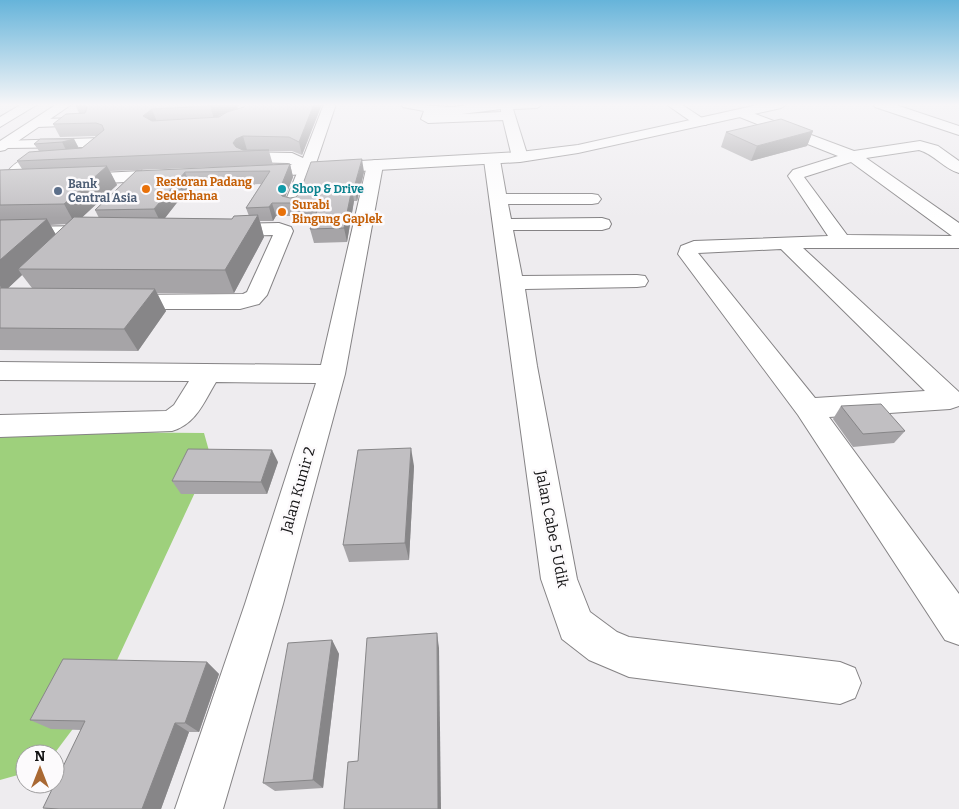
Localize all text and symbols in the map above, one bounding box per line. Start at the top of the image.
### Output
place label: Restoran Padang Sederhana [156,175,252,203]
place label: Bank Central Asia [68,177,137,205]
place label: Shop & Drive [292,182,364,196]
marker: Restoran Padang Sederhana [140,183,152,195]
marker: Shop & Drive [276,183,288,195]
marker: Bank Central Asia [52,185,64,197]
place label: Surabi Bingung Gaplek [292,198,383,226]
marker: Surabi Bingung Gaplek [276,206,288,218]
street label: Jalan Kunir 2 [277,445,319,536]
street label: Jalan Cabe 5 Udik [532,468,572,590]
north arrow [15,744,65,794]
text: N [35,748,46,765]

